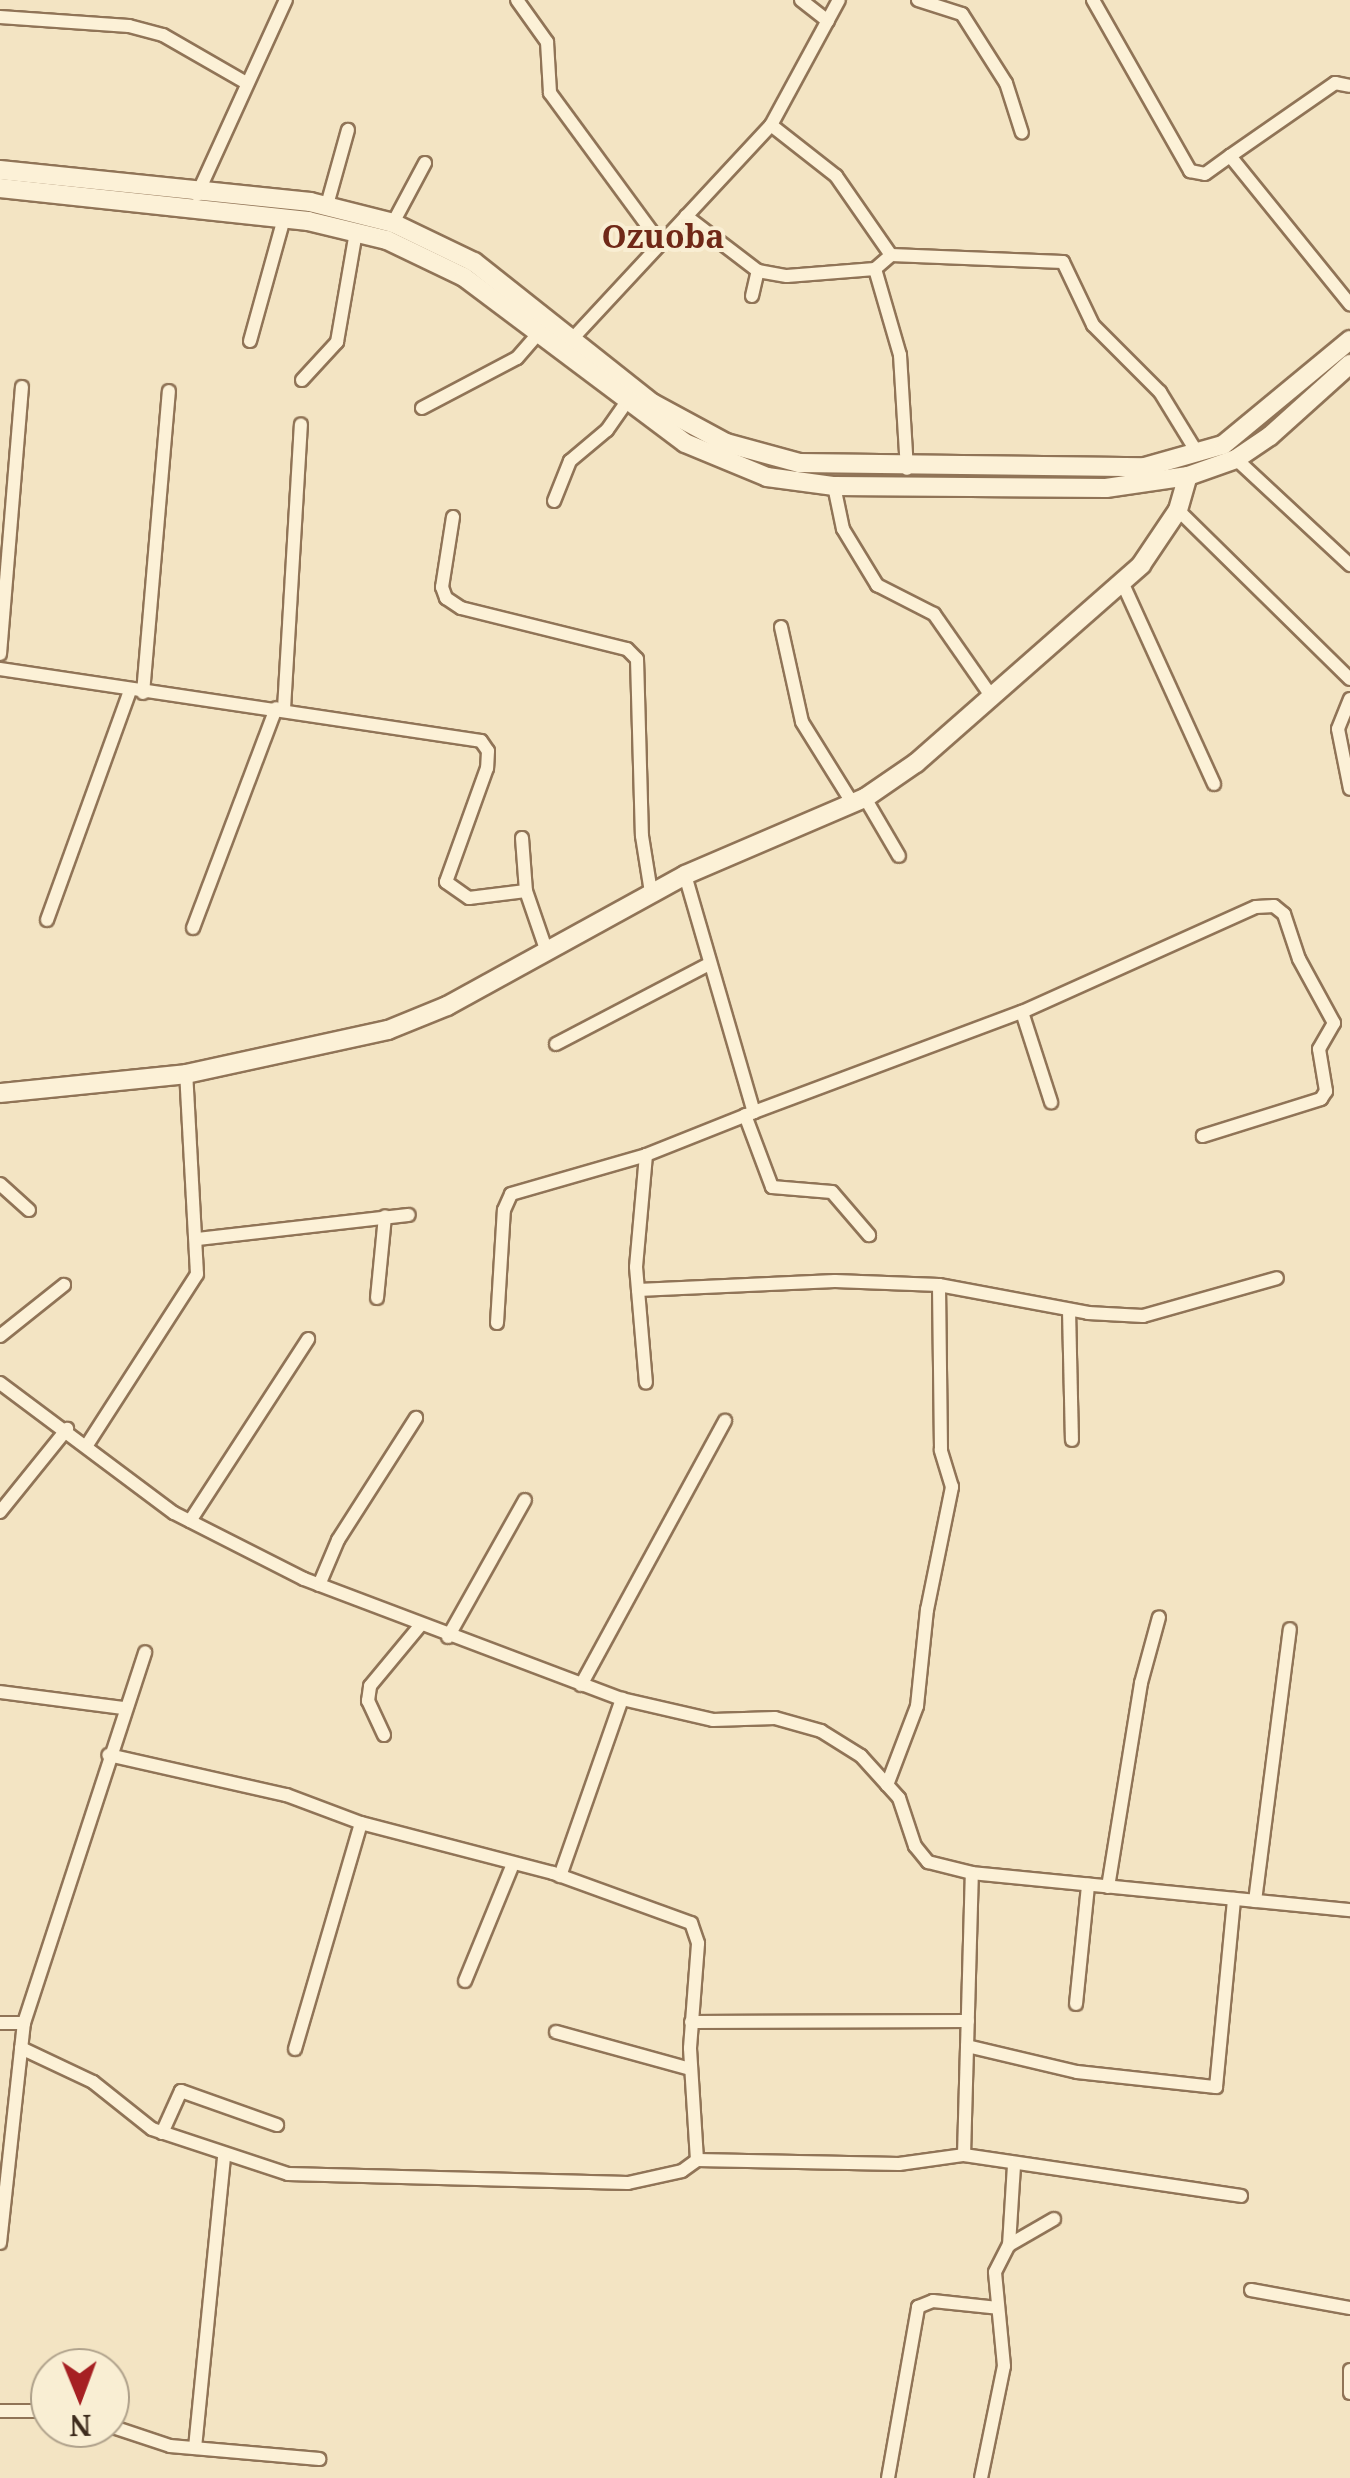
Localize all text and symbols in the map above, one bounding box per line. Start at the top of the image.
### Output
district label: Ozuoba [601,217,725,255]
north arrow [30,2348,130,2448]
text: N [69,2407,92,2445]

